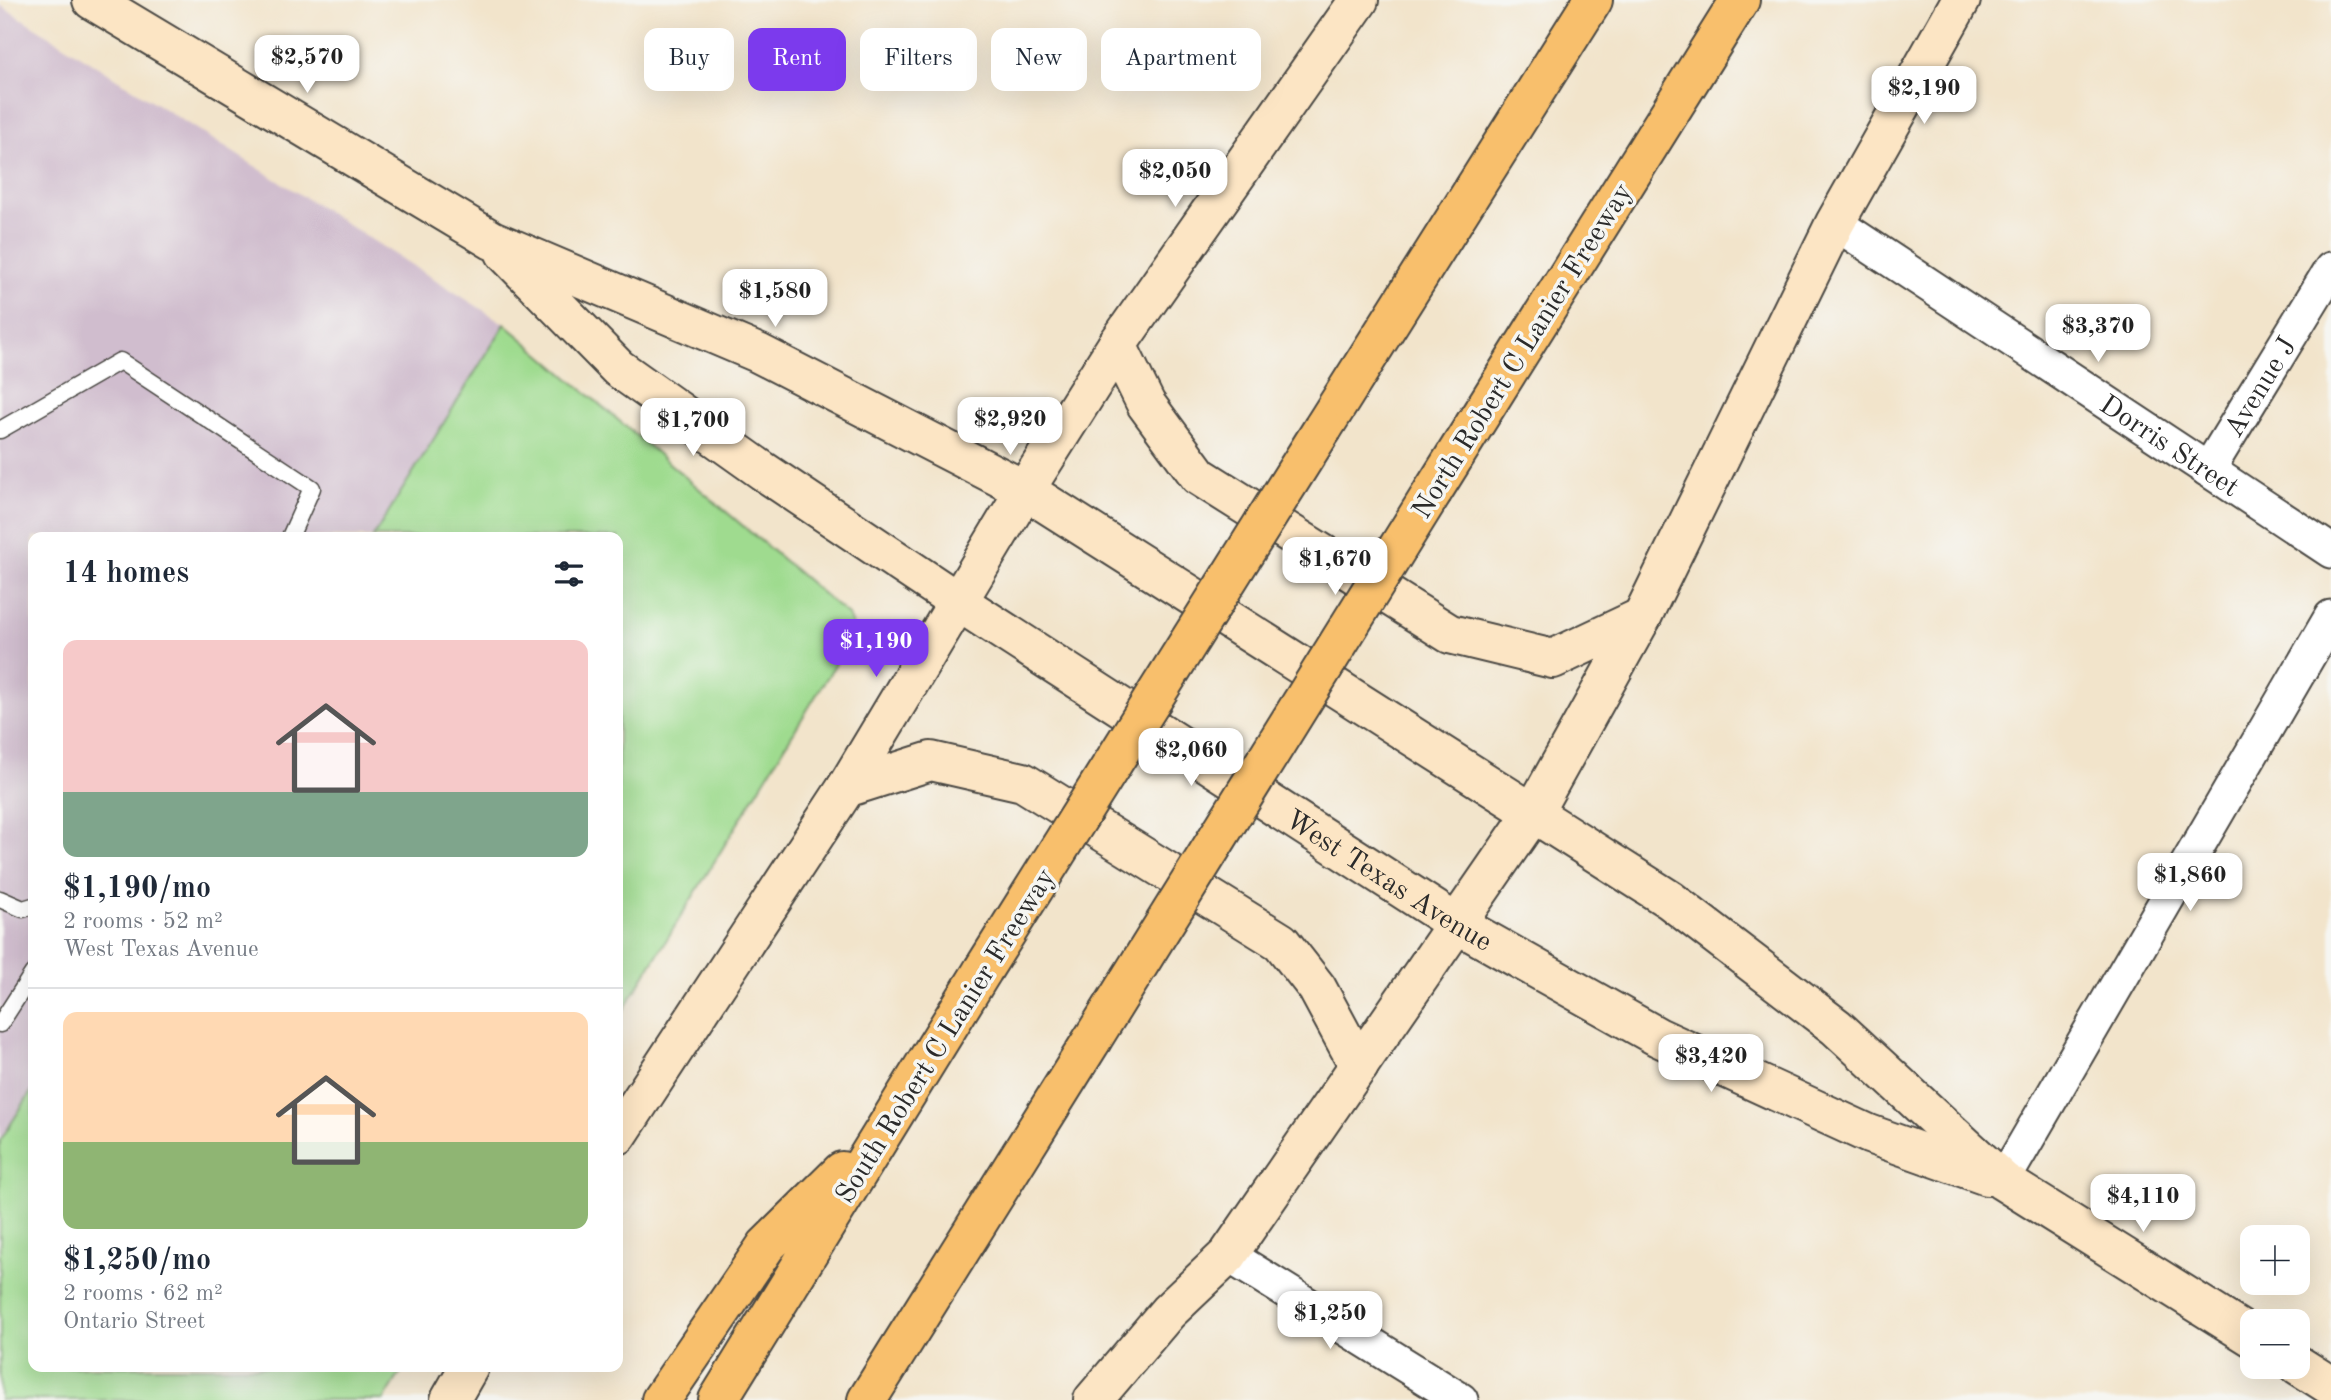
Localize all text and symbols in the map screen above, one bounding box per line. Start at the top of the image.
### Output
chip: Buy [644,28,734,91]
chip: Rent [748,28,846,91]
chip: Filters [860,28,977,91]
chip: New [991,28,1087,91]
chip: Apartment [1101,28,1261,91]
pin: $2,570 [250,36,364,95]
text: $2,570 [270,46,344,69]
pin: $2,190 [1867,66,1981,126]
text: $2,190 [1887,77,1961,100]
pin: $2,050 [1118,150,1232,209]
text: $2,050 [1138,160,1212,183]
street label: North Robert C Lanier Freeway [1409,179,1639,524]
pin: $1,580 [718,270,832,329]
text: $1,580 [738,280,812,303]
pin: $3,370 [2041,304,2155,364]
text: $3,370 [2061,315,2135,338]
street label: Avenue J [2221,333,2303,443]
street label: Dorris Street [2094,391,2243,503]
pin: $1,700 [636,398,750,458]
pin: $2,920 [953,398,1067,457]
text: $2,920 [973,408,1047,431]
text: $1,700 [656,409,730,432]
pin: $1,670 [1278,538,1392,597]
text: $1,670 [1298,548,1372,571]
icon: filters [550,555,588,593]
text: 14 homes [63,559,189,589]
pin: $1,190 [819,620,933,679]
text: $1,190 [839,630,913,653]
icon: home [263,685,389,811]
pin: $2,060 [1134,728,1248,788]
text: $2,060 [1154,739,1228,762]
street label: West Texas Avenue [1280,806,1496,958]
pin: $1,860 [2133,853,2247,913]
street label: South Robert C Lanier Freeway [832,864,1061,1209]
text: $1,860 [2153,864,2227,887]
text: $1,190/mo [63,874,211,904]
text: 2 rooms · 52 m² [63,910,223,933]
text: West Texas Avenue [63,938,259,961]
pin: $3,420 [1654,1034,1768,1094]
text: $3,420 [1674,1045,1748,1068]
icon: home [263,1057,389,1183]
pin: $4,110 [2086,1174,2200,1234]
text: $4,110 [2106,1185,2180,1208]
map controls [2240,1225,2310,1379]
button: + [2240,1225,2310,1295]
text: $1,250/mo [63,1246,211,1276]
text: 2 rooms · 62 m² [63,1282,223,1305]
pin: $1,250 [1273,1292,1387,1351]
text: $1,250 [1293,1302,1367,1325]
button: − [2240,1309,2310,1379]
text: Ontario Street [63,1310,205,1333]

